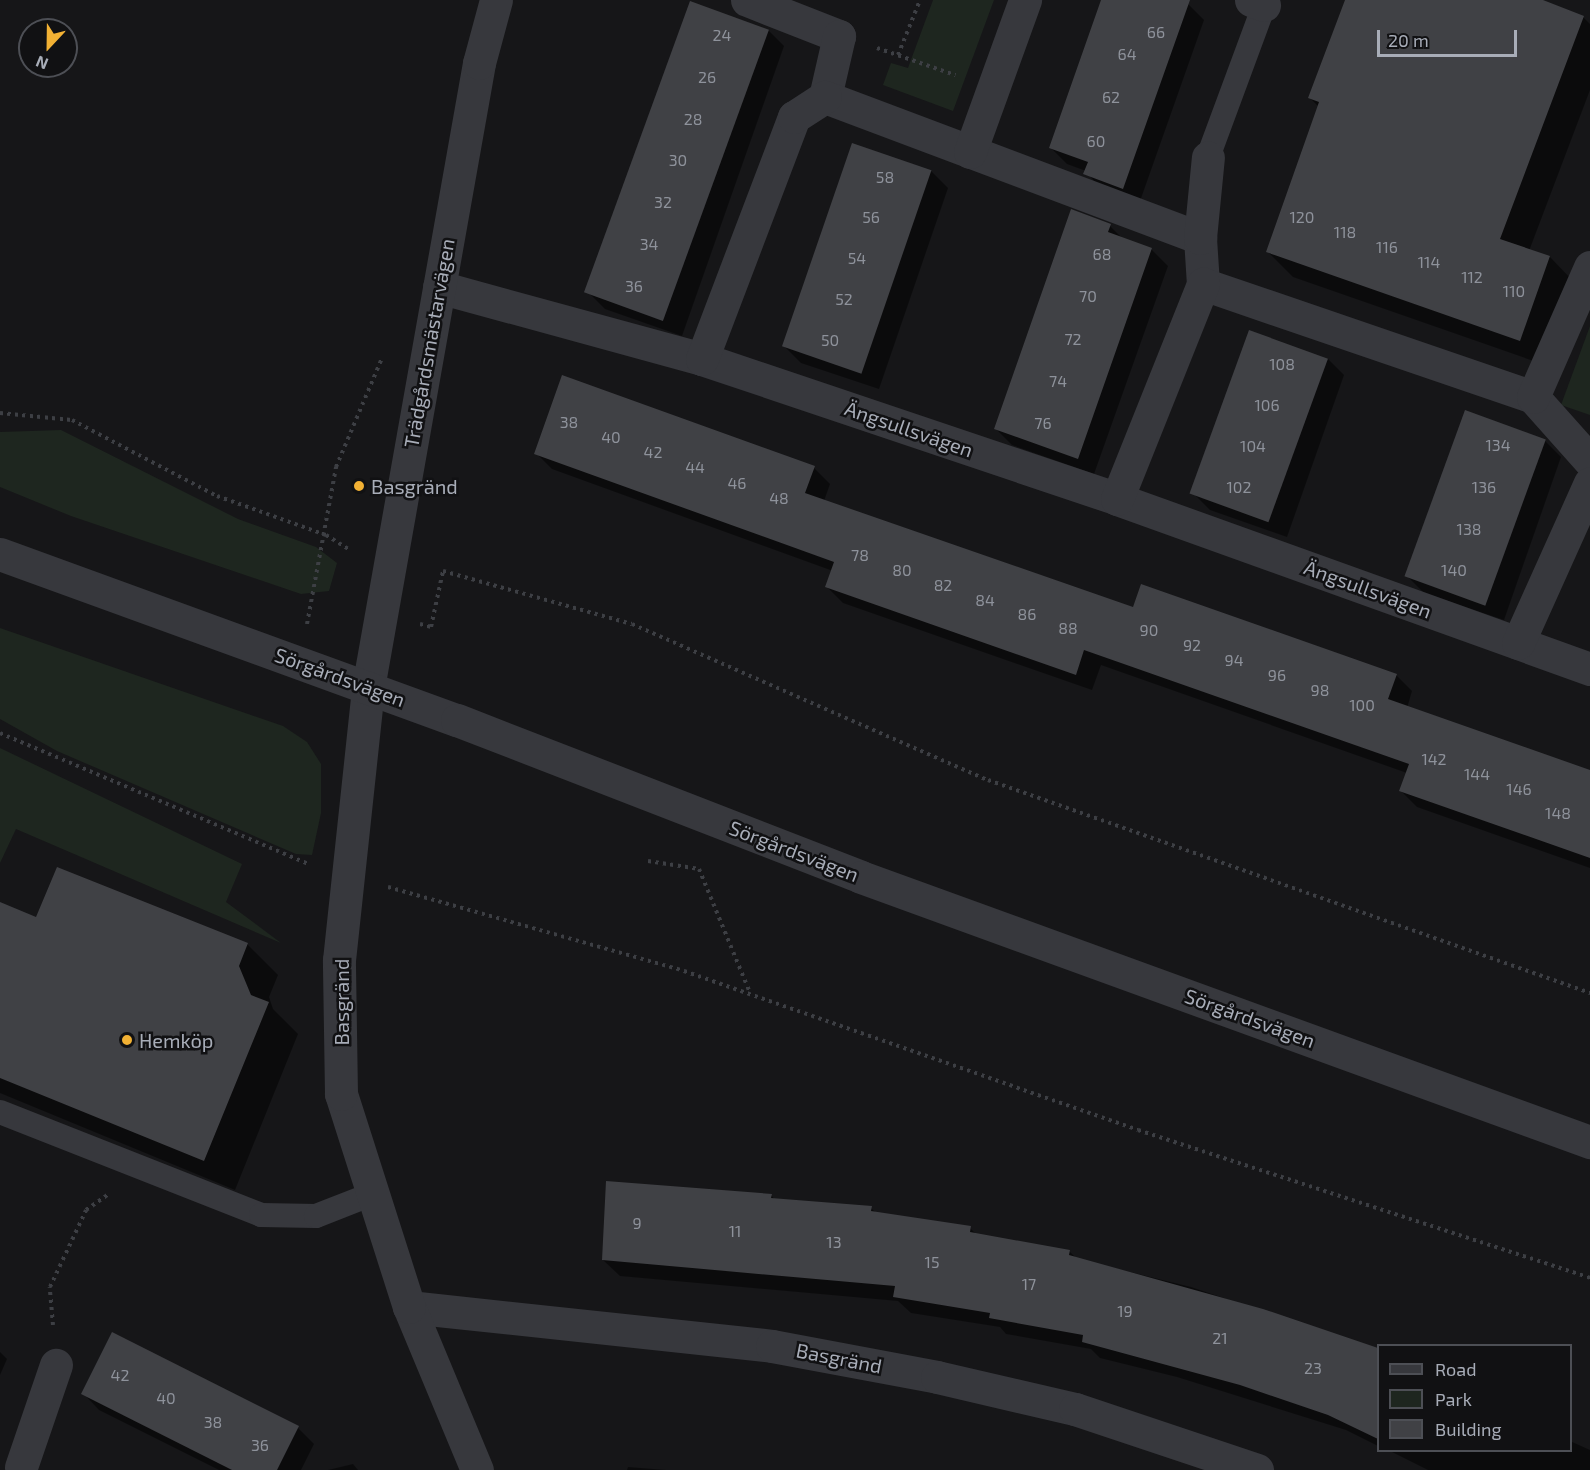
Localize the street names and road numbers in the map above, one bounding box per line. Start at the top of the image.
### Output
street label: Trädgårdsmästarvägen [399,237,459,449]
street label: Ängsullsvägen [842,396,976,462]
street label: Ängsullsvägen [1301,555,1435,623]
street label: Sörgårdsvägen [272,642,408,712]
street label: Sörgårdsvägen [726,815,862,887]
street label: Basgränd [329,959,353,1045]
street label: Sörgårdsvägen [1182,983,1318,1053]
street label: Basgränd [794,1338,884,1378]

